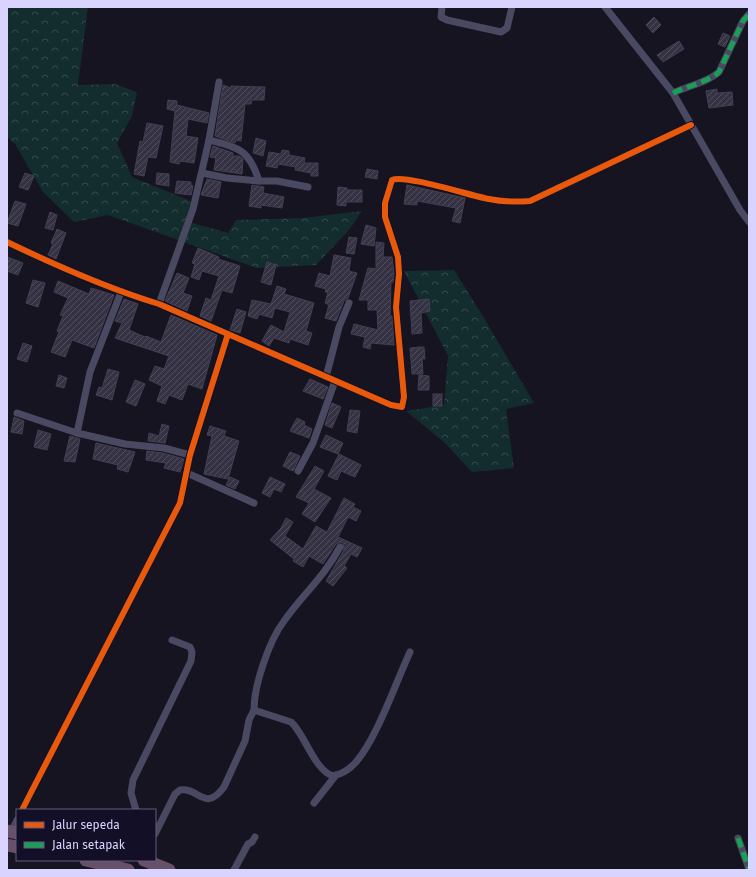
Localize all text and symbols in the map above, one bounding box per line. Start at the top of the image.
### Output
legend [16,809,156,861]
text: Jalur sepeda [52,818,120,832]
text: Jalan setapak [52,838,126,852]

